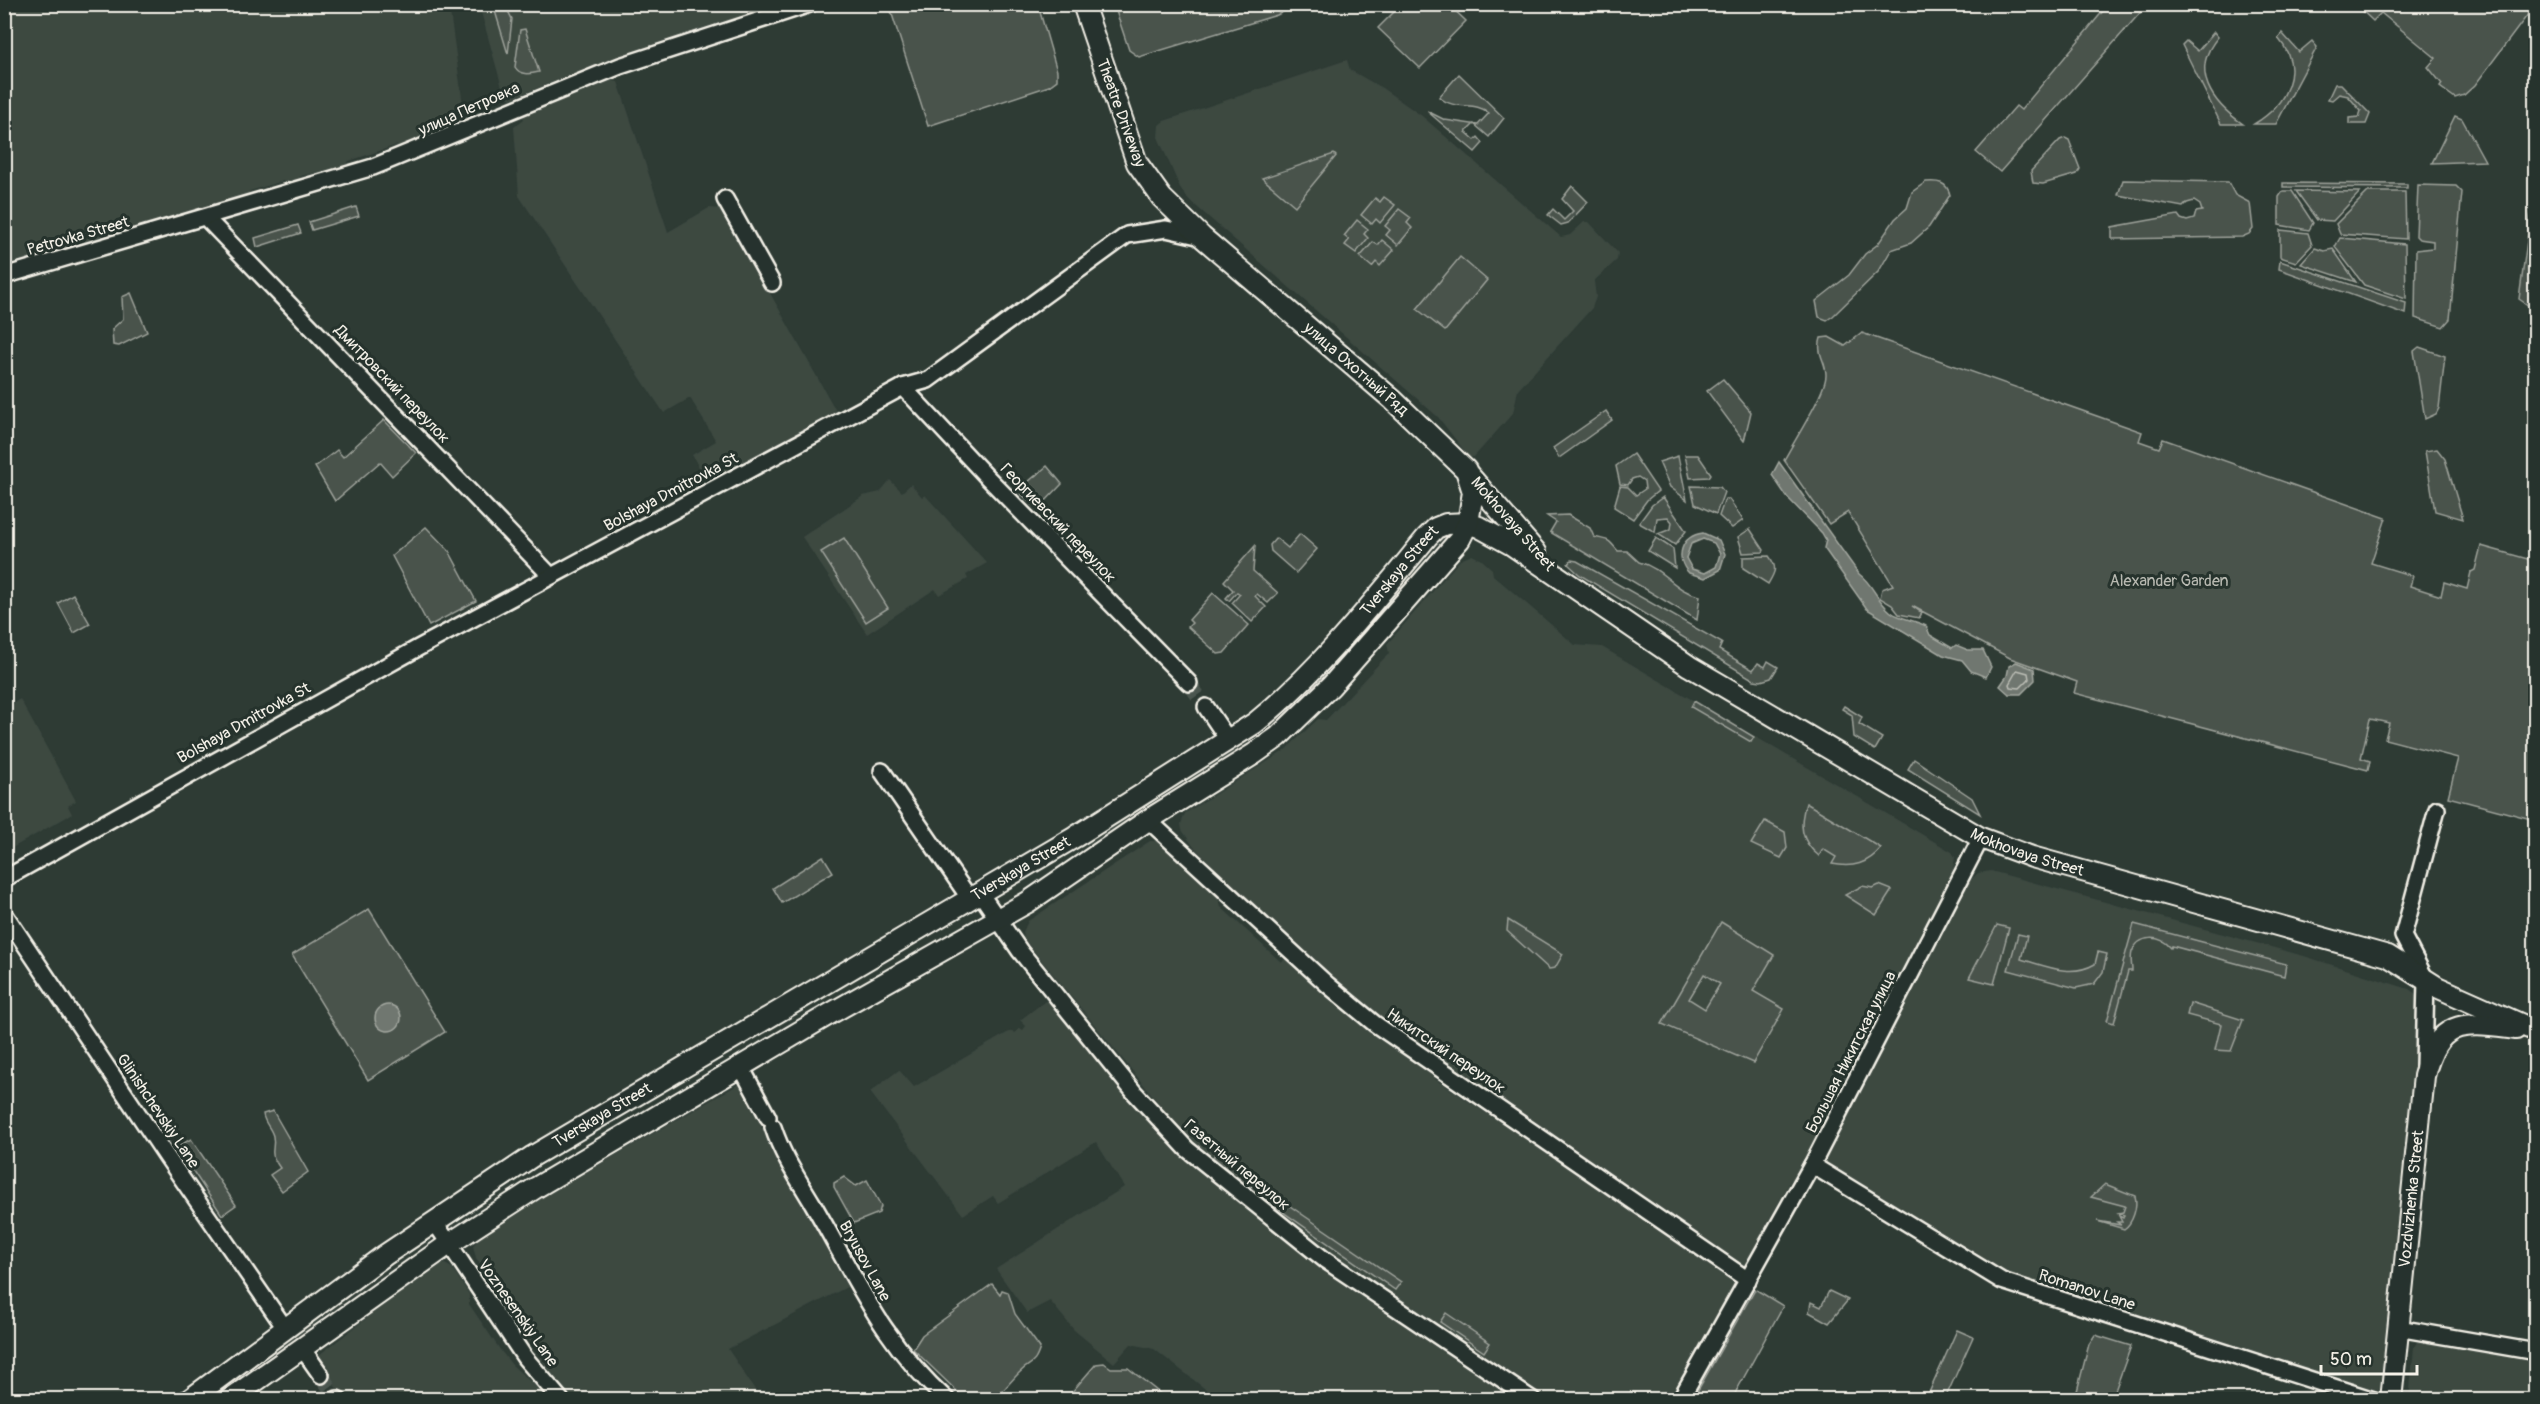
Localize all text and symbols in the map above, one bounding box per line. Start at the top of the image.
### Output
street label: Theatre Driveway [1092,56,1150,170]
street label: улица Петровка [414,78,523,141]
street label: Petrovka Street [25,212,132,260]
street label: улица Охотный Ряд [1299,317,1413,420]
street label: Дмитровский переулок [329,320,454,448]
street label: Bolshaya Dmitrovka St [600,448,742,536]
street label: Георгиевский переулок [996,459,1120,587]
street label: Mokhovaya Street [1467,473,1560,576]
street label: Tverskaya Street [1356,521,1443,620]
park label: Alexander Garden [2109,571,2229,591]
street label: Bolshaya Dmitrovka St [174,678,315,768]
street label: Mokhovaya Street [1966,824,2087,881]
street label: Tverskaya Street [968,832,1075,906]
street label: Большая Никитская улица [1801,968,1901,1136]
street label: Никитский переулок [1383,1004,1509,1098]
street label: Glinishchevskiy Lane [112,1050,204,1172]
street label: Tverskaya Street [549,1078,656,1152]
street label: Газетный переулок [1180,1115,1294,1215]
street label: Vozdvizhenka Street [2395,1129,2428,1269]
street label: Bryusov Lane [835,1217,895,1305]
street label: Voznesenskiy Lane [473,1255,563,1371]
street label: Romanov Lane [2036,1265,2138,1315]
scale bar [2321,1338,2417,1376]
text: 50 m [2330,1348,2372,1371]

